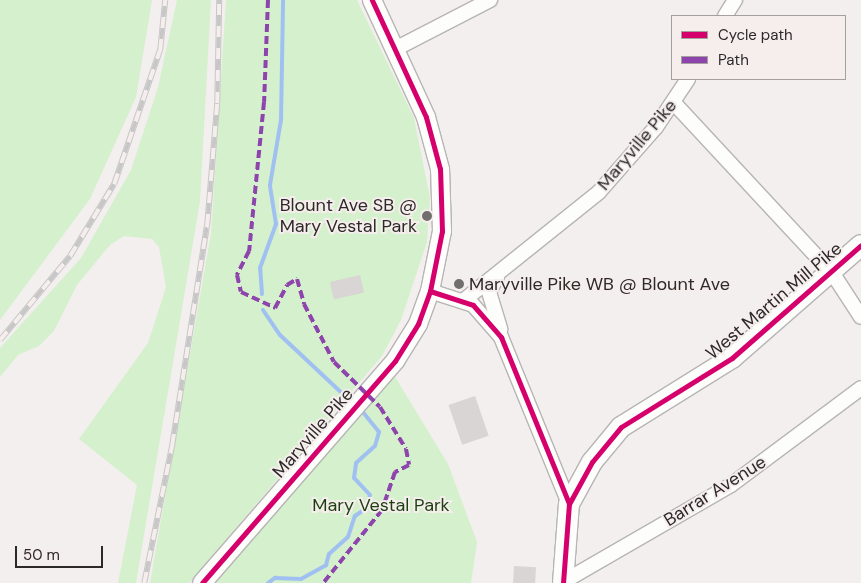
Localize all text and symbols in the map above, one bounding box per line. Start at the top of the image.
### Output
legend [671,15,846,80]
text: Cycle path [718,25,793,45]
text: Path [718,50,749,70]
street label: Maryville Pike [593,95,681,195]
place label: Blount Ave SB @ Mary Vestal Park [280,195,417,238]
marker: Blount Ave SB @ Mary Vestal Park [421,210,433,222]
street label: West Martin Mill Pike [702,238,846,364]
place label: Maryville Pike WB @ Blount Ave [469,273,730,295]
marker: Maryville Pike WB @ Blount Ave [453,278,465,290]
street label: Maryville Pike [268,384,358,482]
street label: Barrar Avenue [660,451,770,531]
park label: Mary Vestal Park [312,494,450,516]
scale bar [18,536,105,568]
text: 50 m [23,545,60,565]

